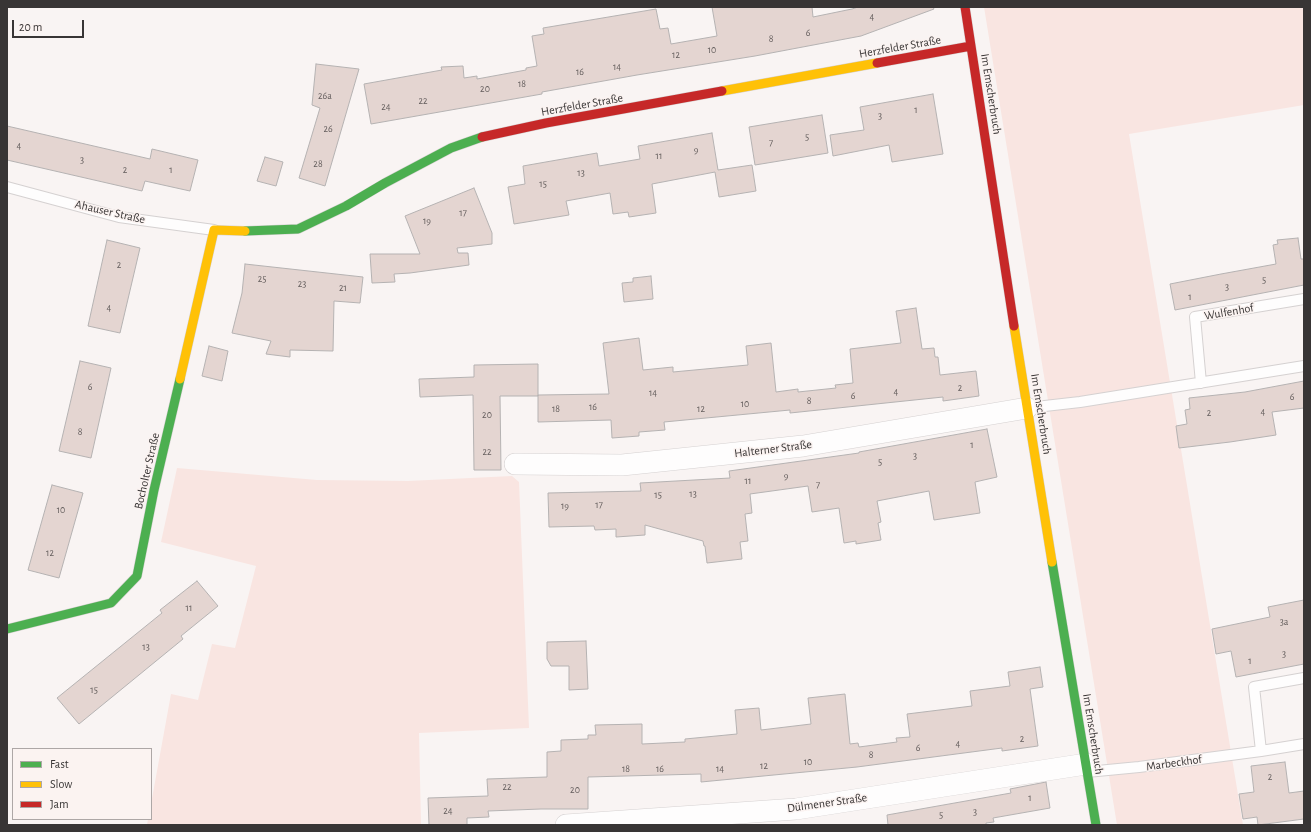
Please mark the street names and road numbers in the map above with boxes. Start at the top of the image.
street label: Herzfelder Straße [858,33,942,61]
street label: Im Emscherbruch [978,53,1004,135]
street label: Herzfelder Straße [540,91,624,119]
street label: Ahauser Straße [73,197,147,227]
street label: Wulfenhof [1203,301,1255,323]
street label: Im Emscherbruch [1028,373,1054,455]
street label: Bocholter Straße [131,431,163,511]
street label: Halterner Straße [733,437,813,461]
street label: Im Emscherbruch [1080,693,1106,775]
street label: Marbeckhof [1145,752,1203,774]
street label: Dülmener Straße [786,790,868,816]

